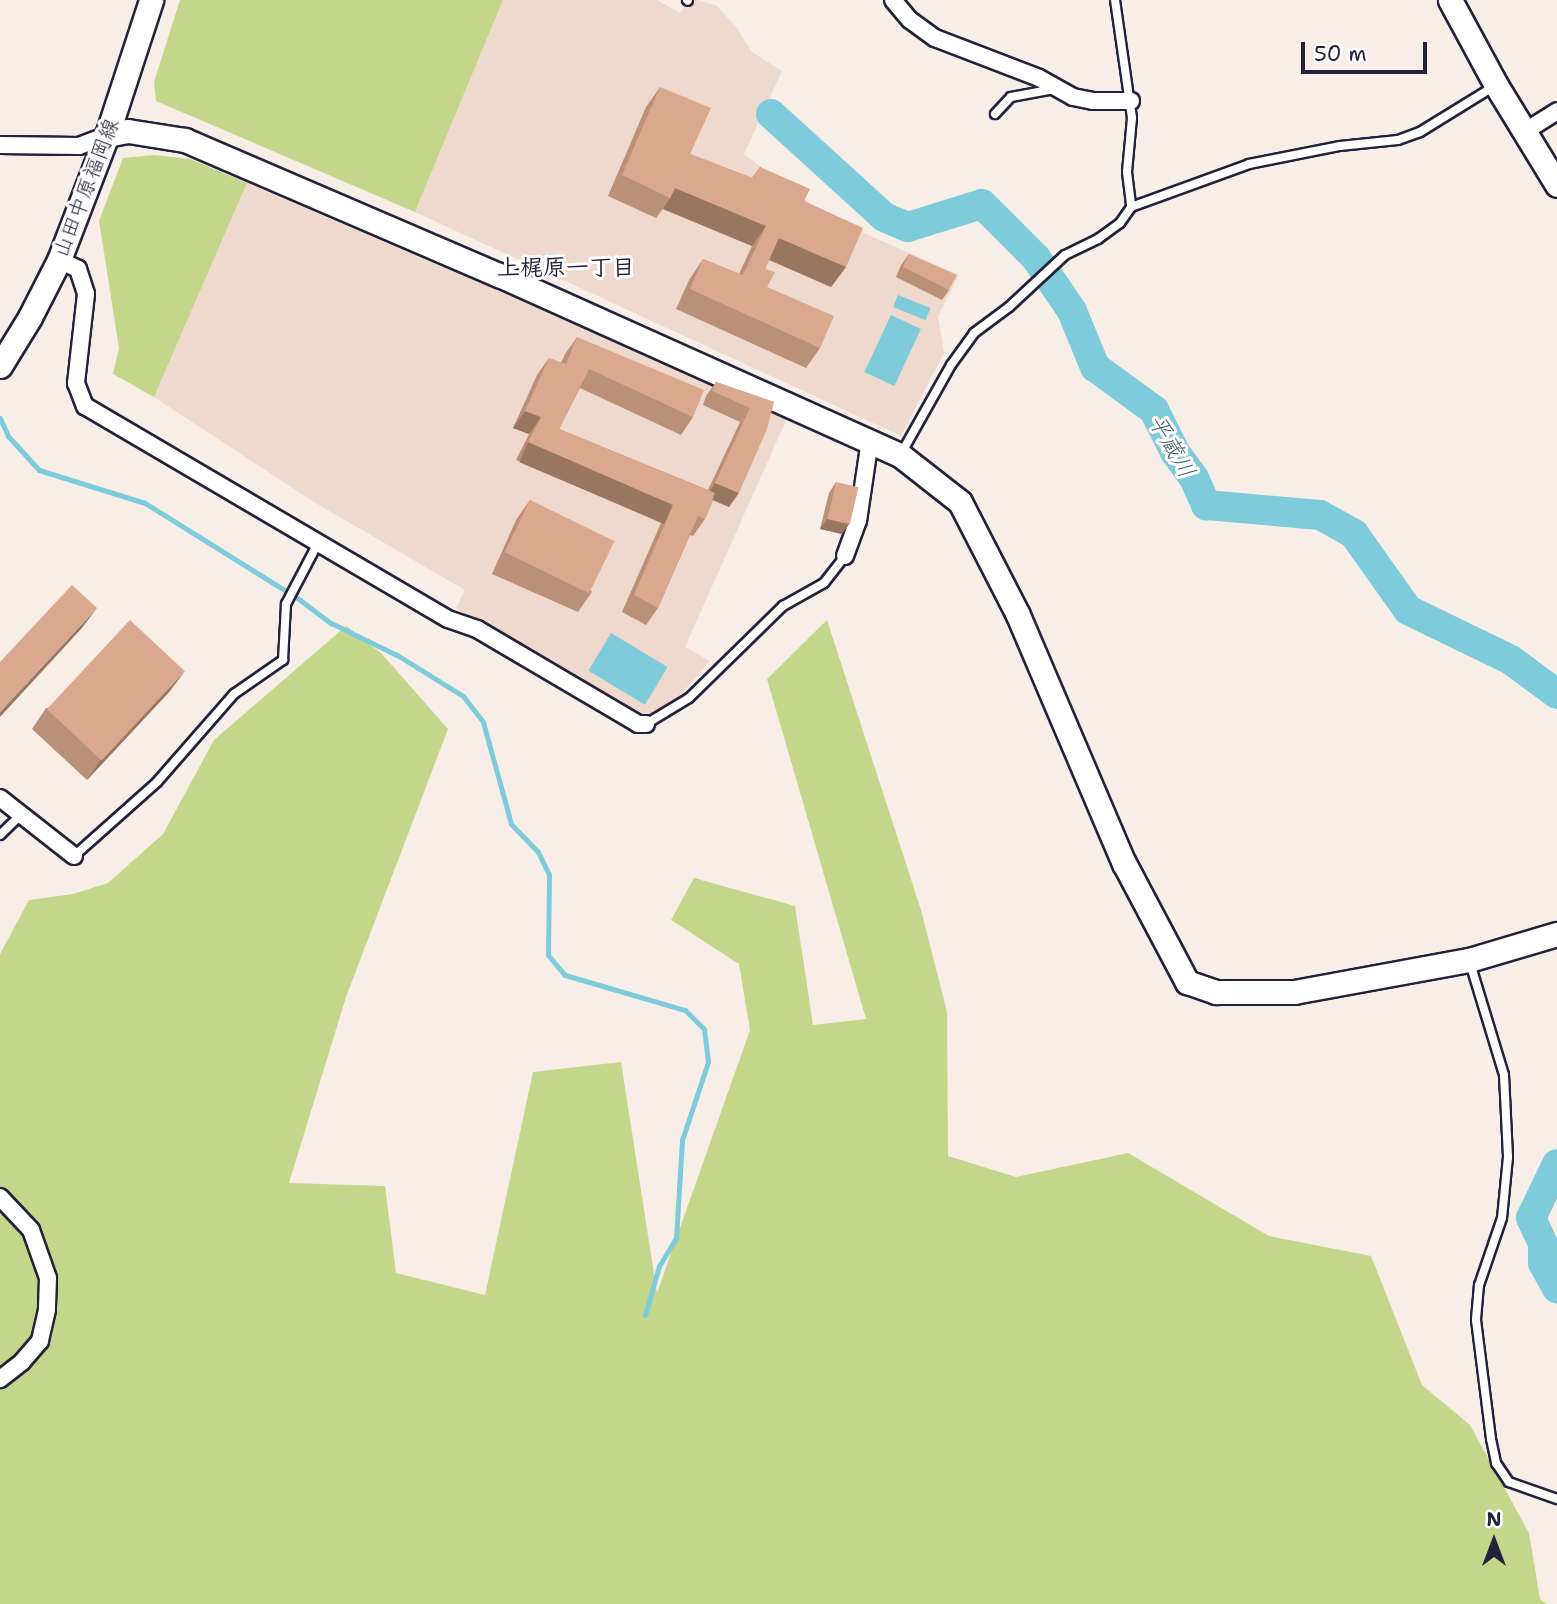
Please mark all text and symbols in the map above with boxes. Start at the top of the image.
scale bar [1305,28,1431,72]
text: 50 m [1314,40,1367,68]
street label: 山田中原福岡線 [48,115,124,261]
district label: 上梶原一丁目 [497,253,635,281]
water label: 平蔵川 [1143,409,1201,483]
north arrow [1459,1506,1529,1576]
text: N [1486,1507,1502,1532]

